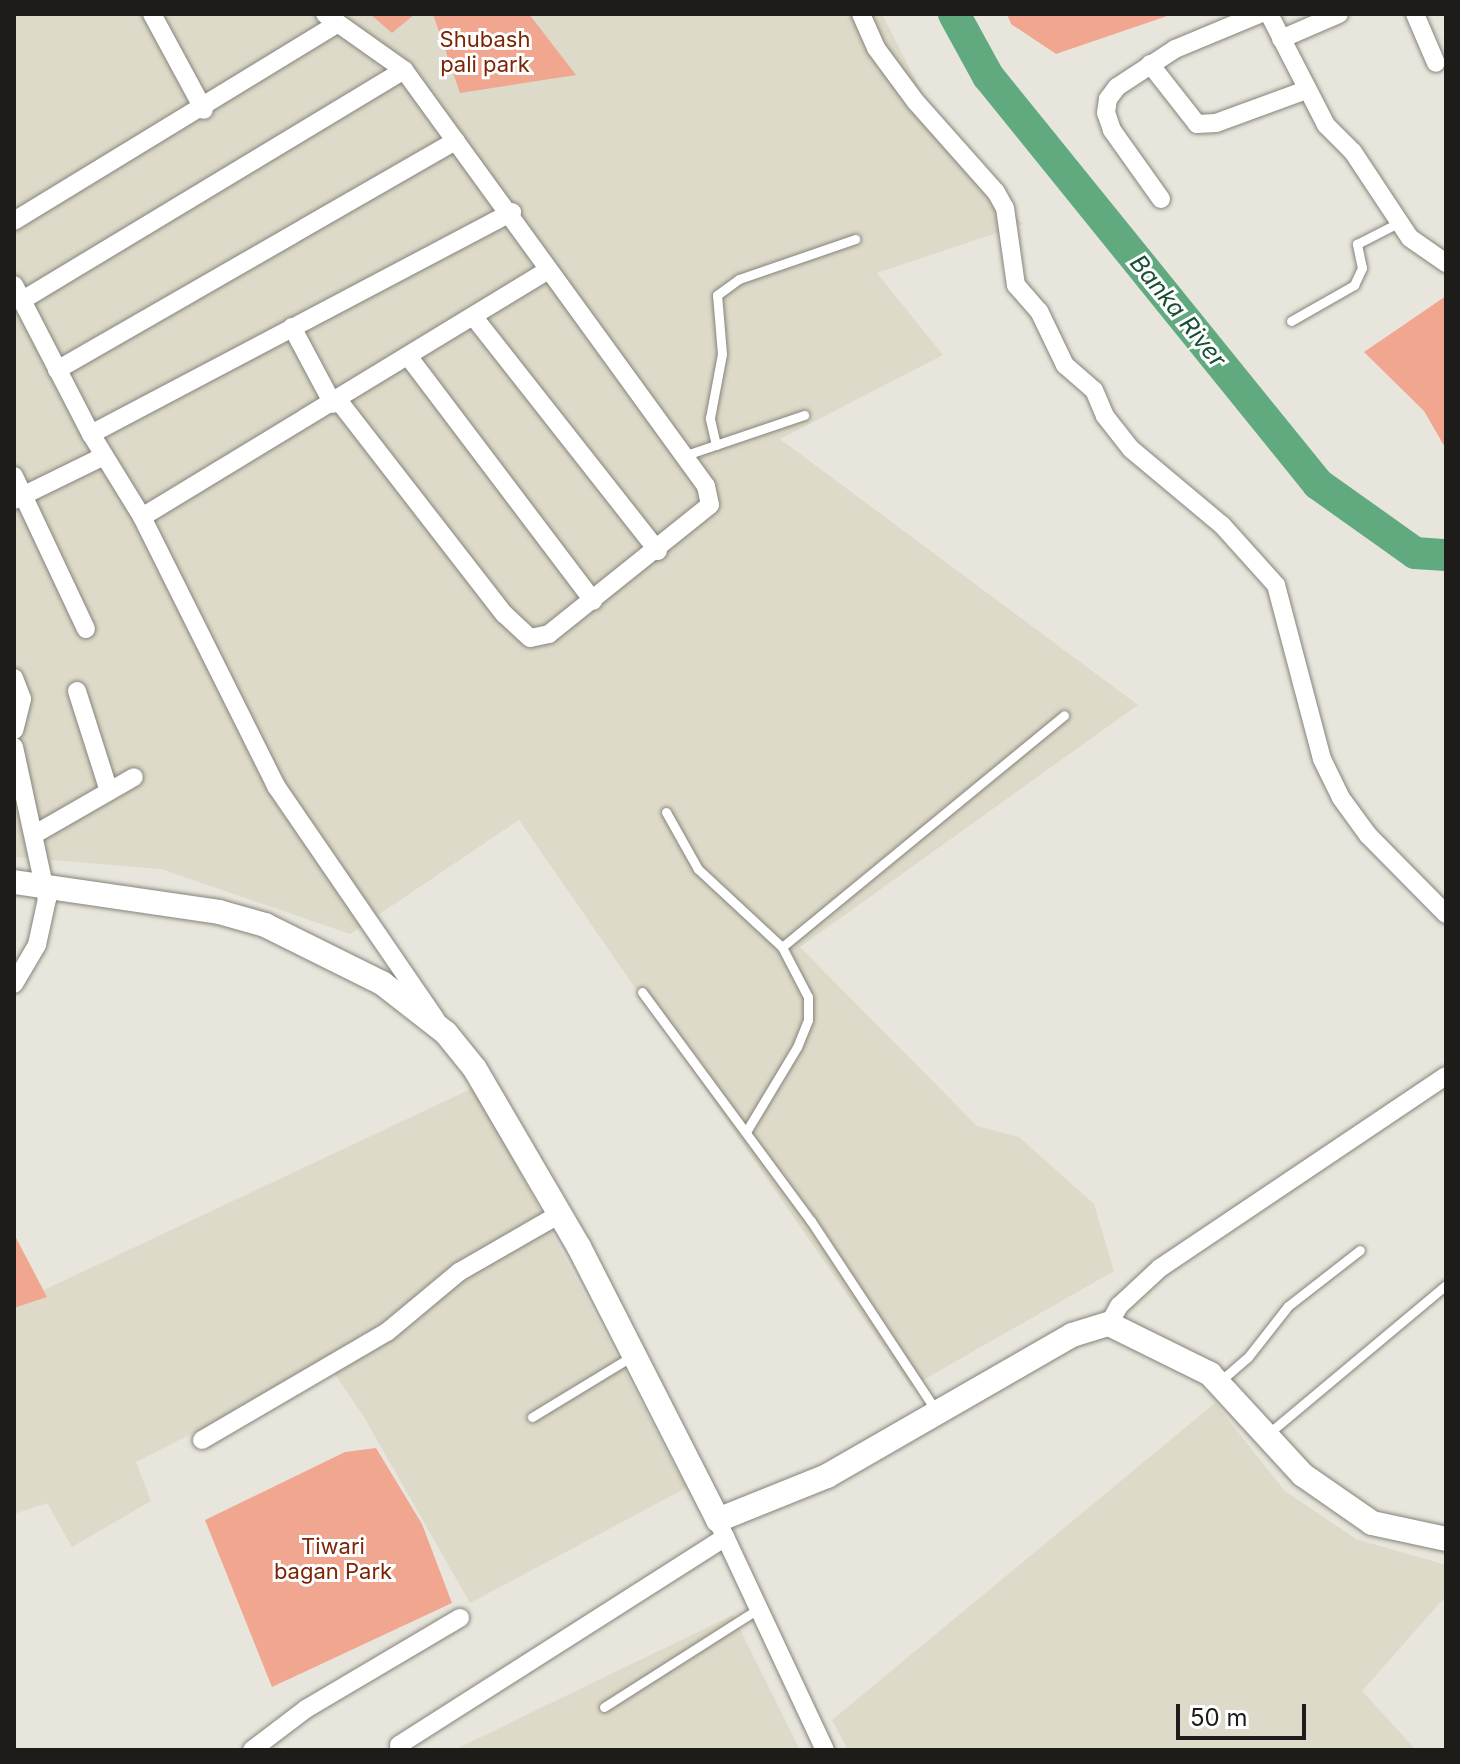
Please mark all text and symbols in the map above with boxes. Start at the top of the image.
park label: Shubash pali park [440,26,530,78]
water label: Banka River [1124,249,1232,373]
park label: Tiwari bagan Park [274,1533,392,1584]
scale bar [1180,1688,1310,1738]
text: 50 m [1190,1703,1248,1732]

